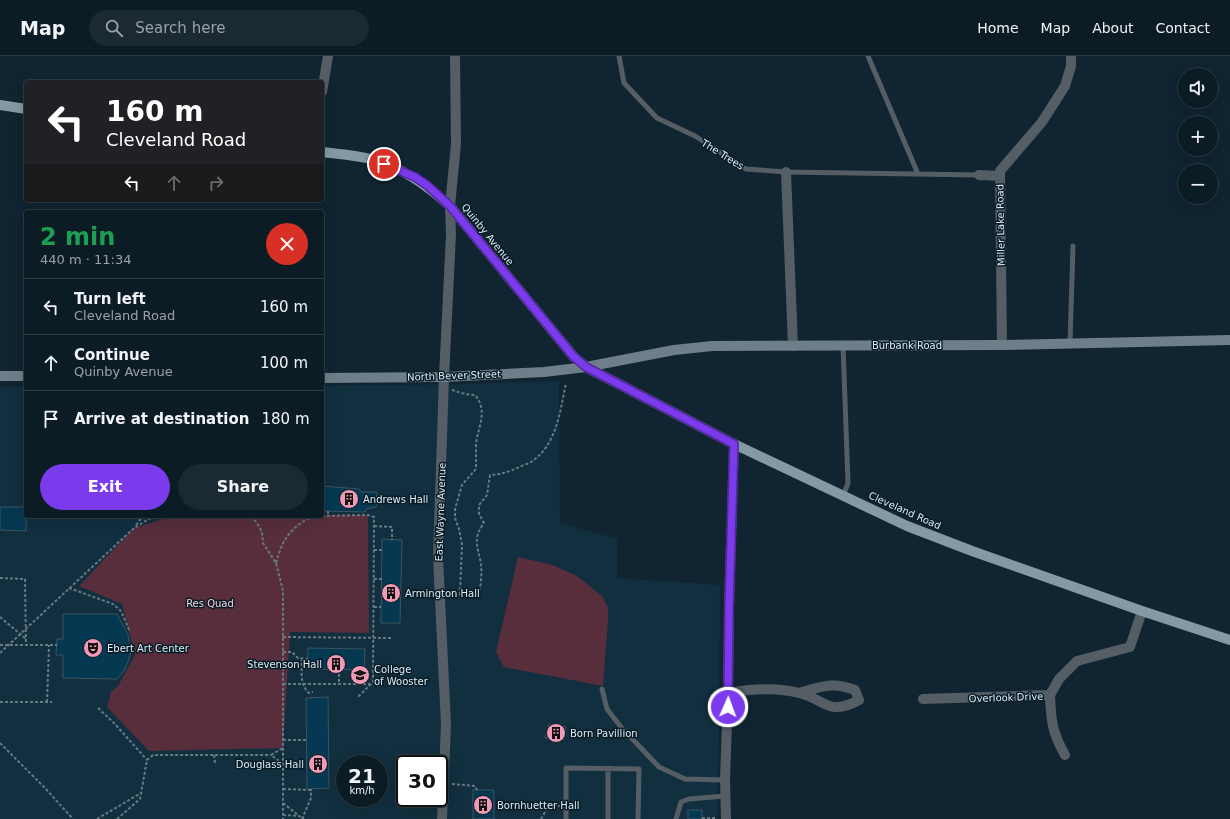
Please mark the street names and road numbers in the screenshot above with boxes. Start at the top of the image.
street label: The Trees [699,137,746,172]
street label: Miller Lake Road [994,184,1007,266]
street label: Quinby Avenue [459,201,516,267]
street label: Burbank Road [872,340,942,351]
street label: North Bever Street [407,368,501,383]
street label: East Wayne Avenue [433,462,448,562]
street label: Cleveland Road [867,490,943,531]
street label: Overlook Drive [968,691,1044,704]

